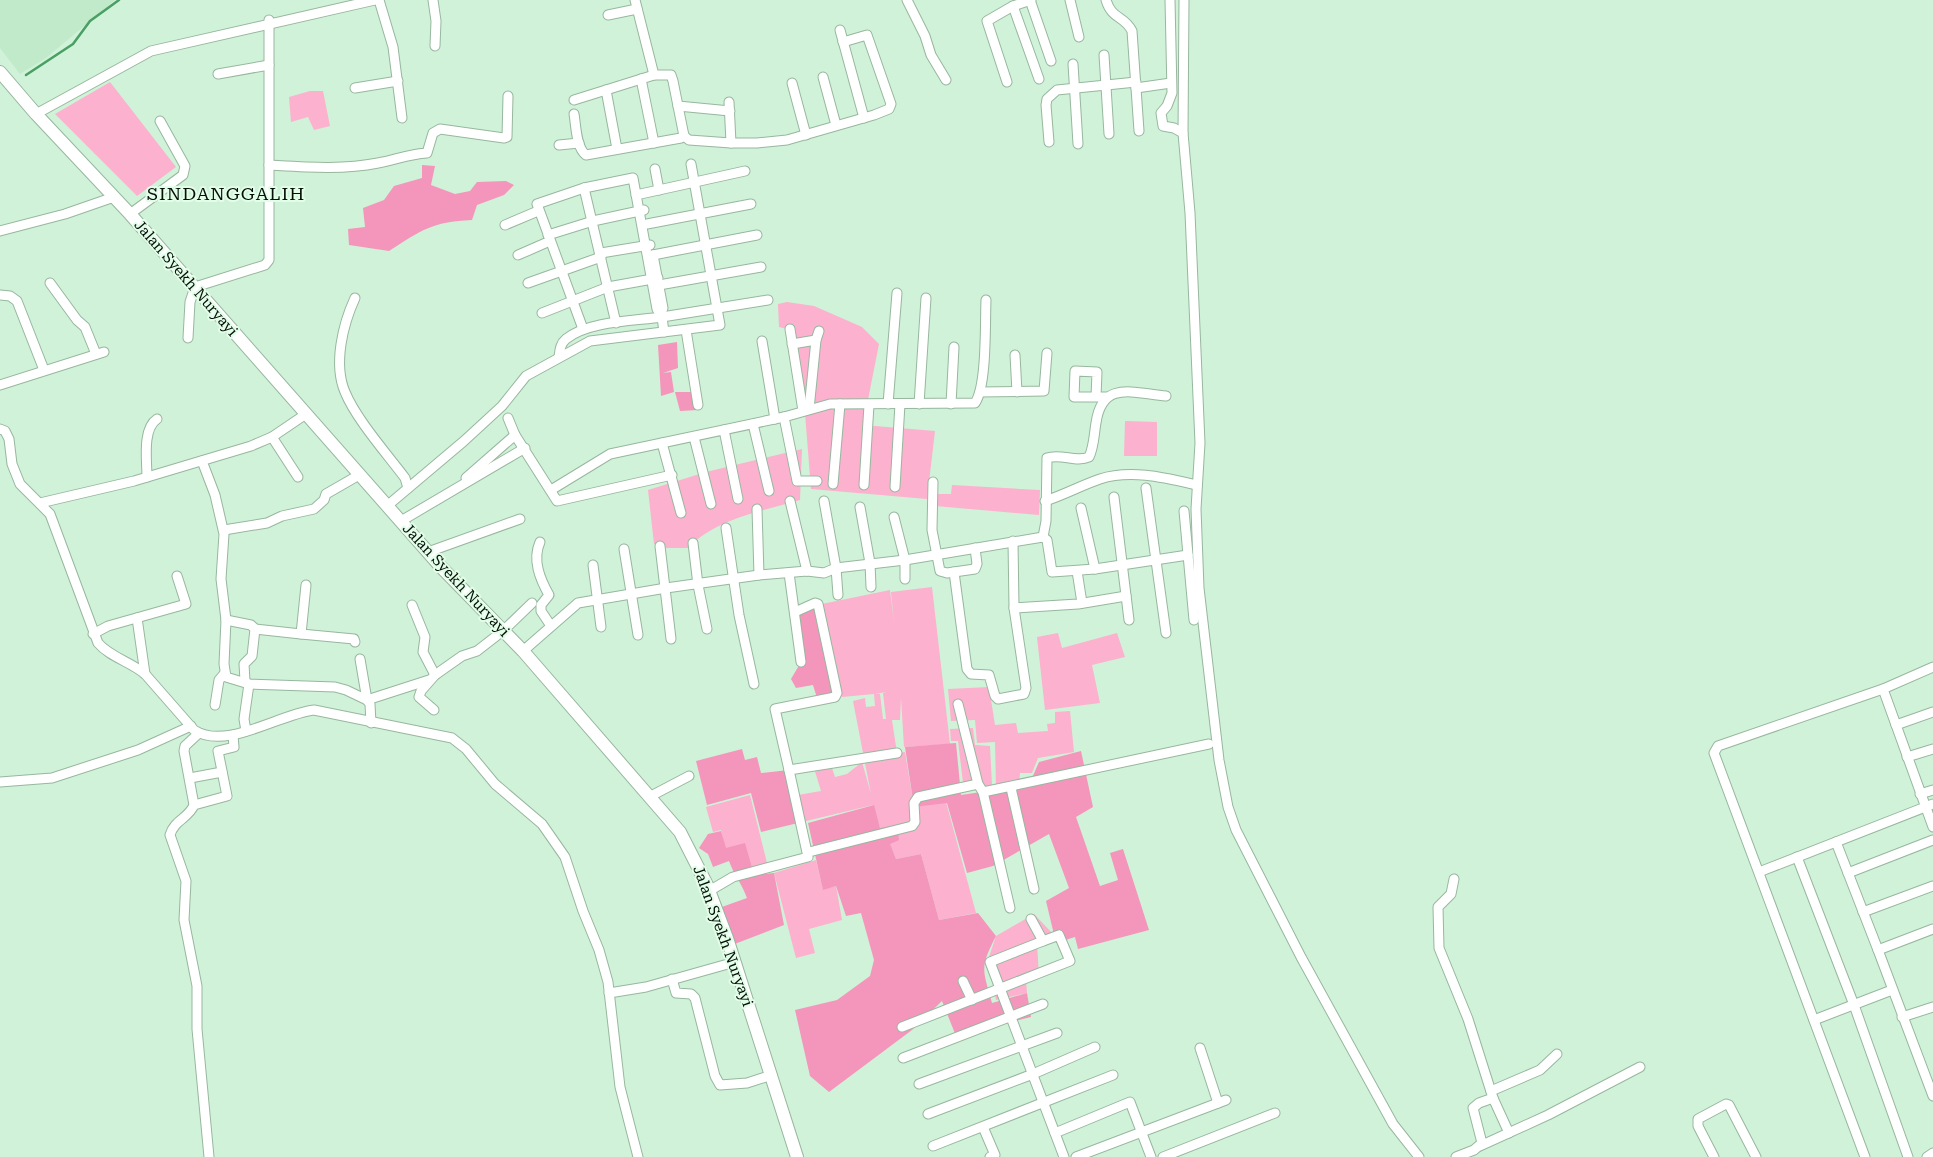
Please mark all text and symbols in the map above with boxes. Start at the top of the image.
district label: SINDANGGALIH [147,183,305,204]
street label: Jalan Syekh Nuryayi [130,216,242,340]
street label: Jalan Syekh Nuryayi [399,520,513,641]
street label: Jalan Syekh Nuryayi [689,863,757,1009]

